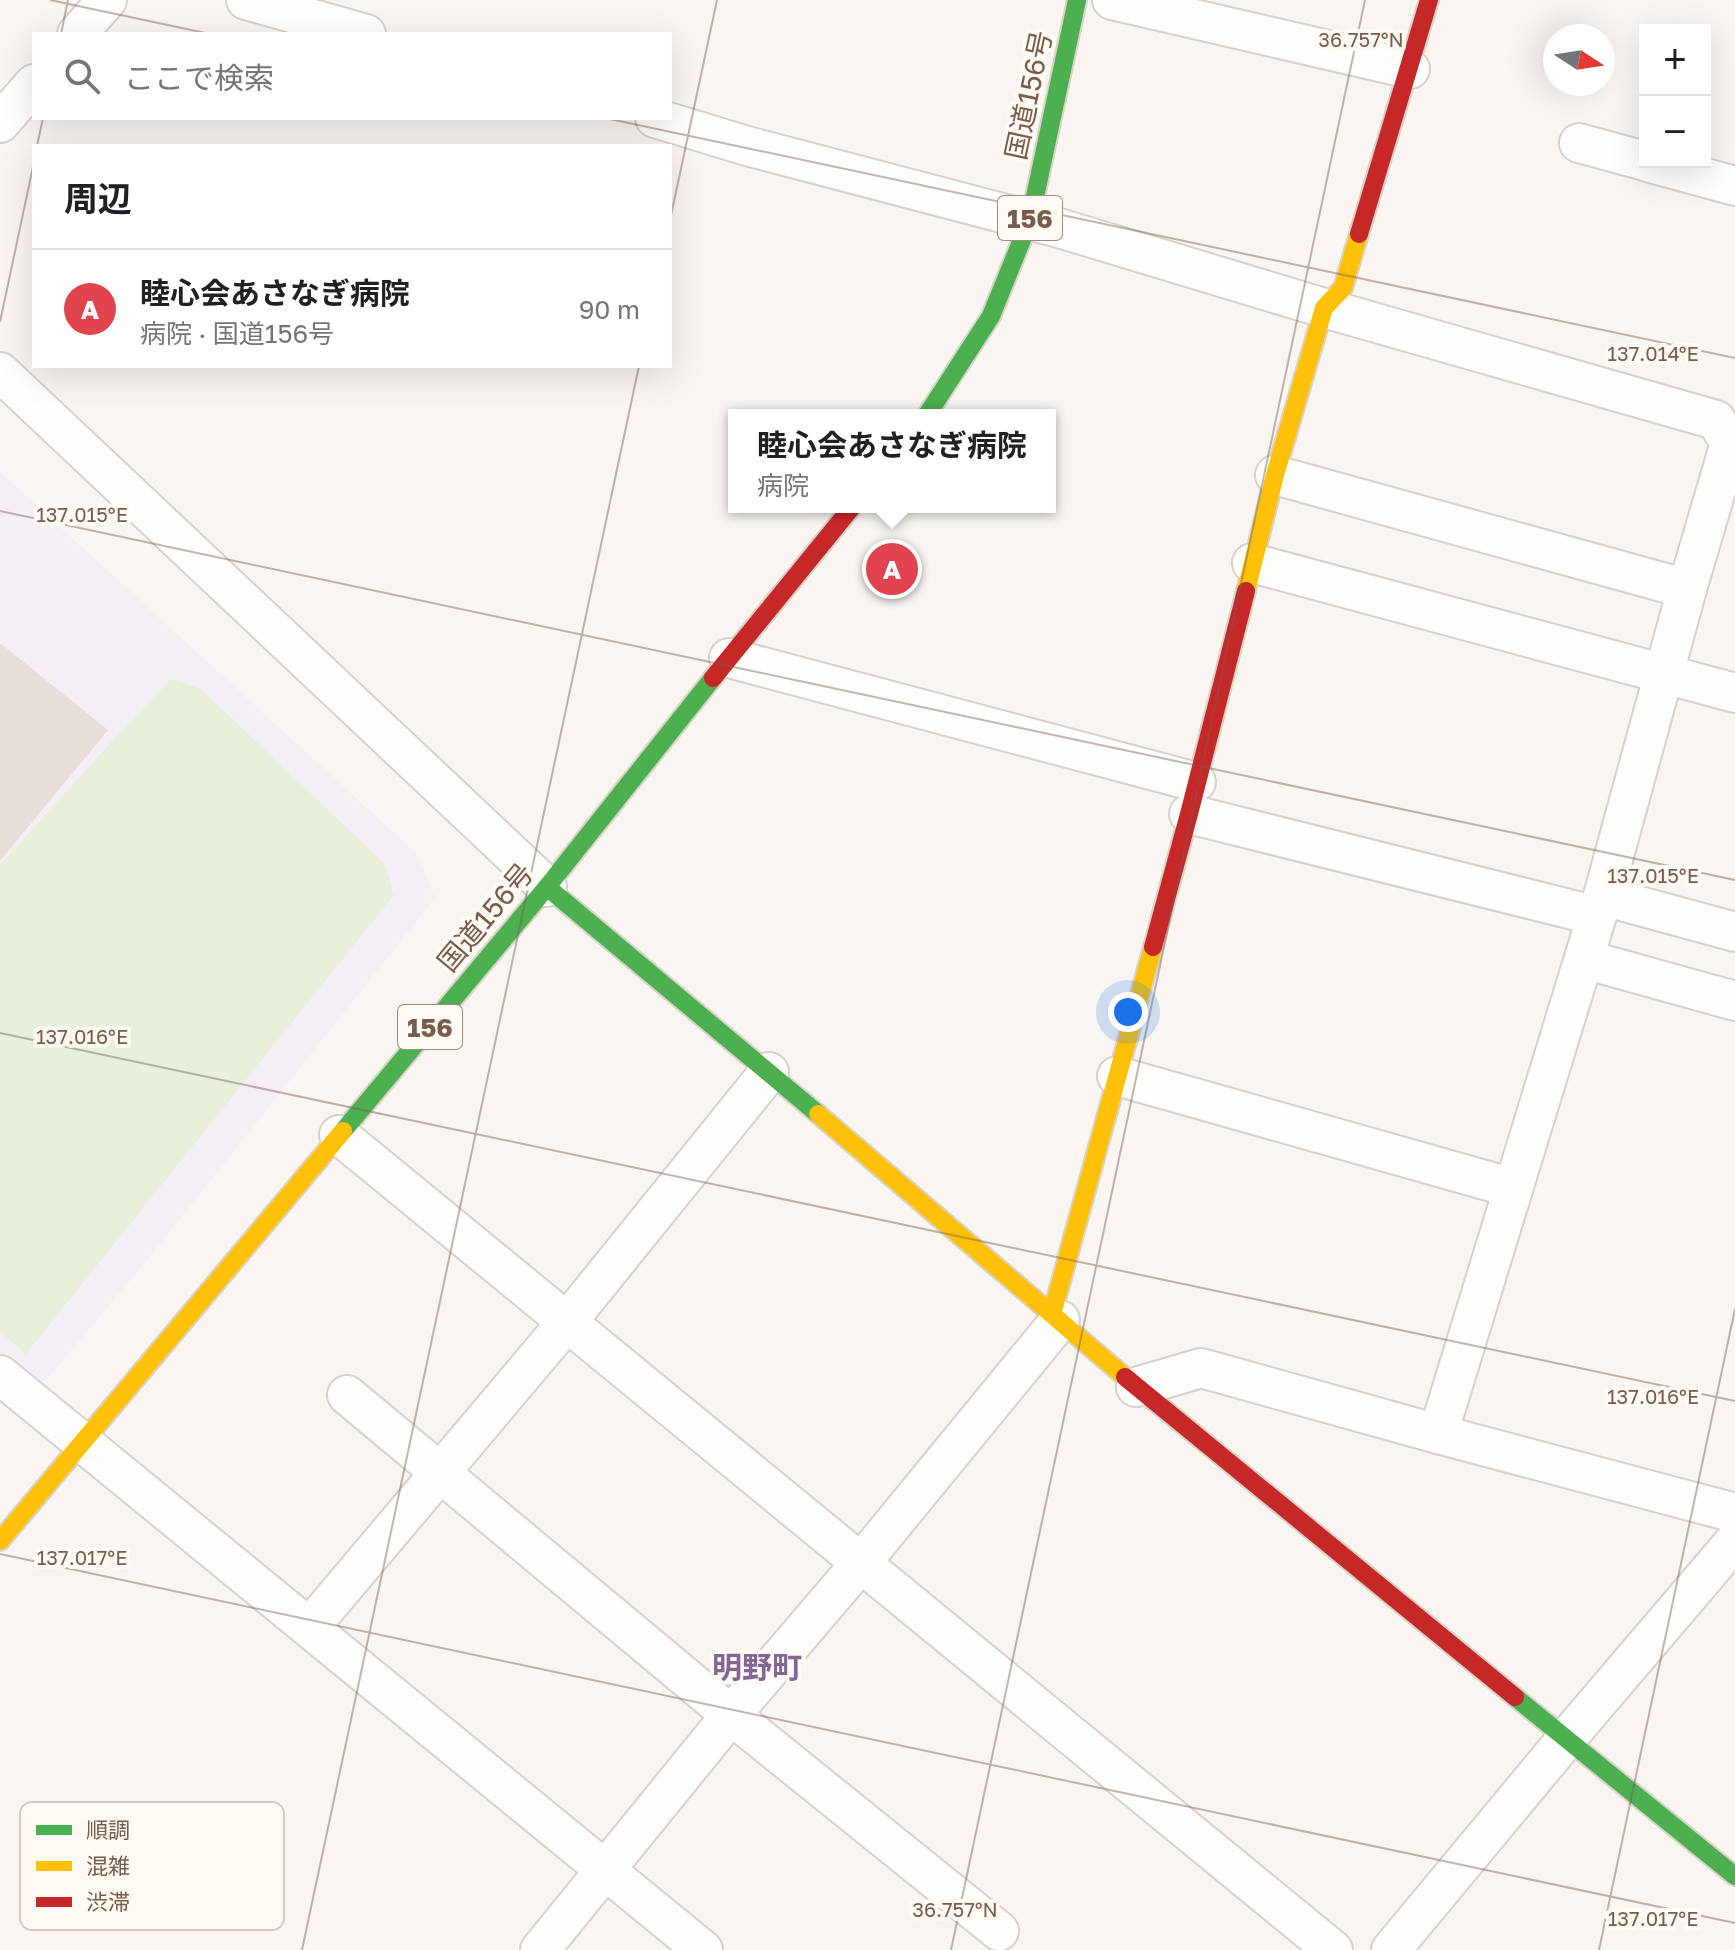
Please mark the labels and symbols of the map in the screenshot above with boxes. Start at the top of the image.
north arrow [1543,24,1615,96]
text: 36.757°N [1318,27,1404,51]
street label: 国道156号 [998,28,1058,162]
road number: 156 [998,196,1062,240]
text: 137.014°E [1607,341,1699,365]
text: 137.015°E [36,502,128,526]
pin: A [866,539,918,599]
street label: 国道156号 [430,856,540,978]
text: 137.015°E [1607,863,1699,887]
your location [1108,992,1148,1032]
road number: 156 [398,1005,462,1049]
text: 137.016°E [36,1024,128,1048]
text: 137.016°E [1607,1384,1699,1408]
text: 137.017°E [37,1545,127,1569]
district label: 明野町 [712,1649,802,1685]
legend [20,1802,284,1930]
text: 順調 [86,1816,130,1843]
text: 混雑 [86,1852,130,1879]
text: 渋滞 [86,1888,130,1915]
text: 36.757°N [912,1897,998,1921]
text: 137.017°E [1608,1906,1698,1930]

